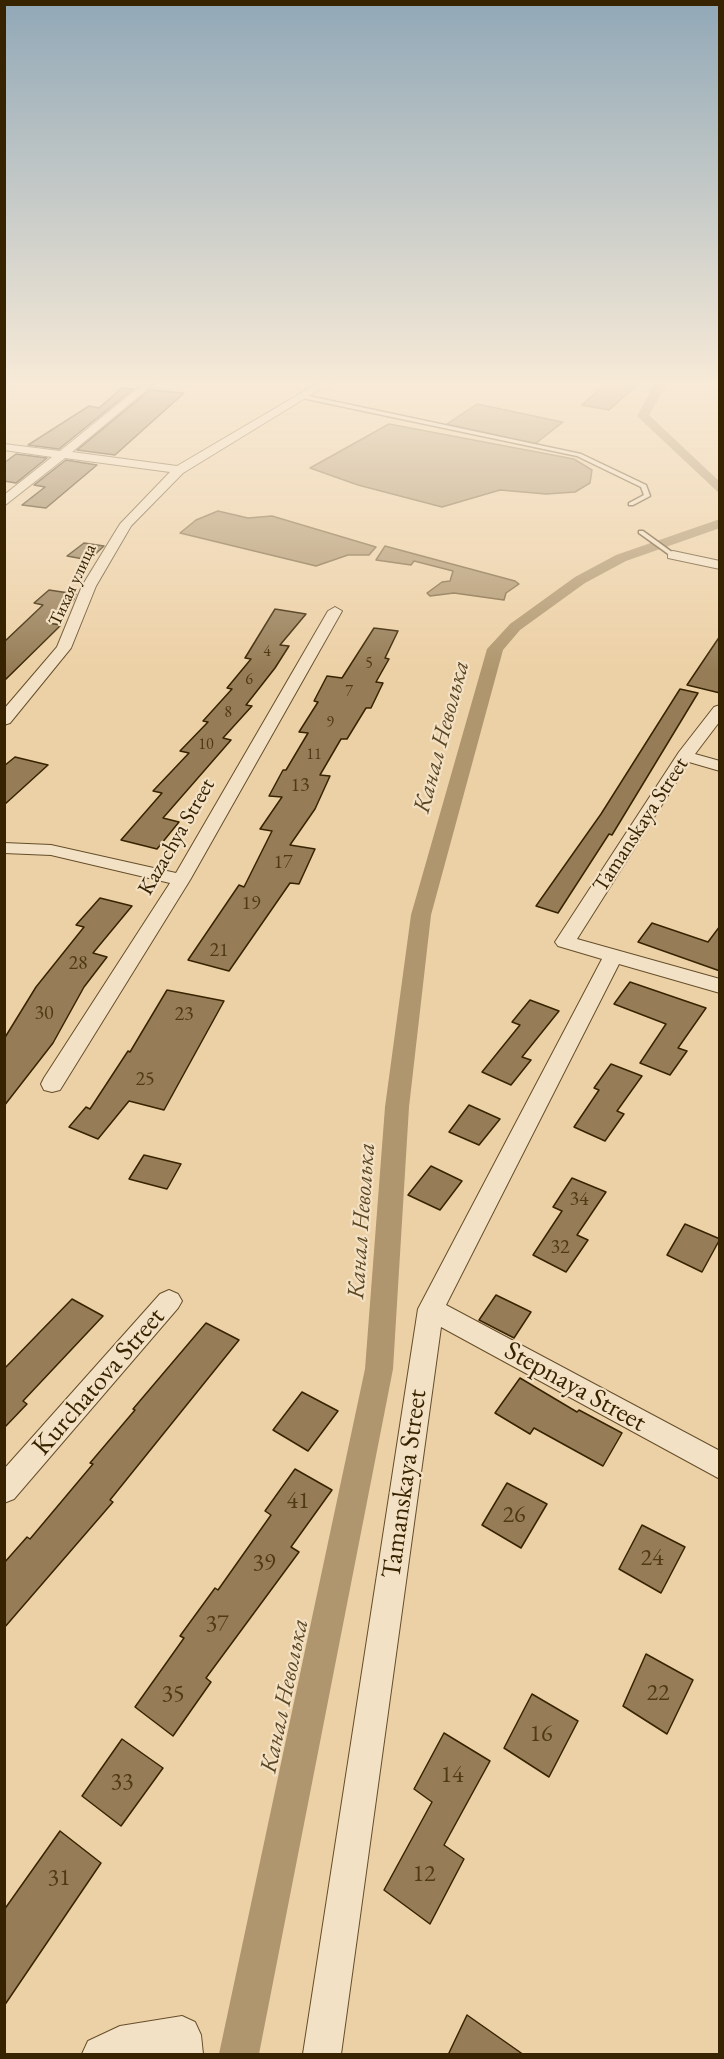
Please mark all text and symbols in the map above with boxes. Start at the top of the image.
street label: Тихая улица [45,541,101,629]
house number: 4 [263,642,271,662]
house number: 5 [365,654,373,674]
water label: Канал Неволька [408,658,476,816]
house number: 6 [245,670,253,690]
house number: 7 [345,682,353,702]
house number: 8 [224,703,232,723]
house number: 9 [326,713,334,733]
house number: 10 [198,735,214,755]
house number: 11 [306,745,322,765]
street label: Tamanskaya Street [588,753,694,897]
street label: Kazachya Street [133,774,221,900]
house number: 13 [290,774,310,798]
house number: 17 [273,851,293,875]
house number: 19 [241,892,261,916]
house number: 21 [209,939,229,963]
house number: 28 [68,952,88,976]
house number: 30 [34,1002,54,1026]
house number: 23 [174,1003,194,1027]
house number: 25 [135,1068,155,1092]
water label: Канал Неволька [342,1142,382,1300]
house number: 34 [569,1188,589,1212]
house number: 32 [550,1236,570,1260]
street label: Kurchatova Street [26,1301,172,1463]
street label: Stepnaya Street [498,1335,652,1439]
street label: Tamanskaya Street [376,1387,434,1581]
house number: 41 [286,1487,310,1515]
house number: 26 [502,1501,526,1529]
house number: 24 [640,1544,664,1572]
house number: 39 [252,1549,276,1577]
house number: 37 [205,1610,229,1638]
water label: Канал Неволька [255,1616,315,1776]
house number: 22 [646,1679,670,1707]
house number: 35 [161,1680,185,1708]
house number: 16 [529,1720,553,1748]
house number: 14 [440,1761,464,1789]
house number: 33 [110,1768,134,1796]
house number: 12 [412,1860,436,1888]
house number: 31 [47,1864,71,1892]

